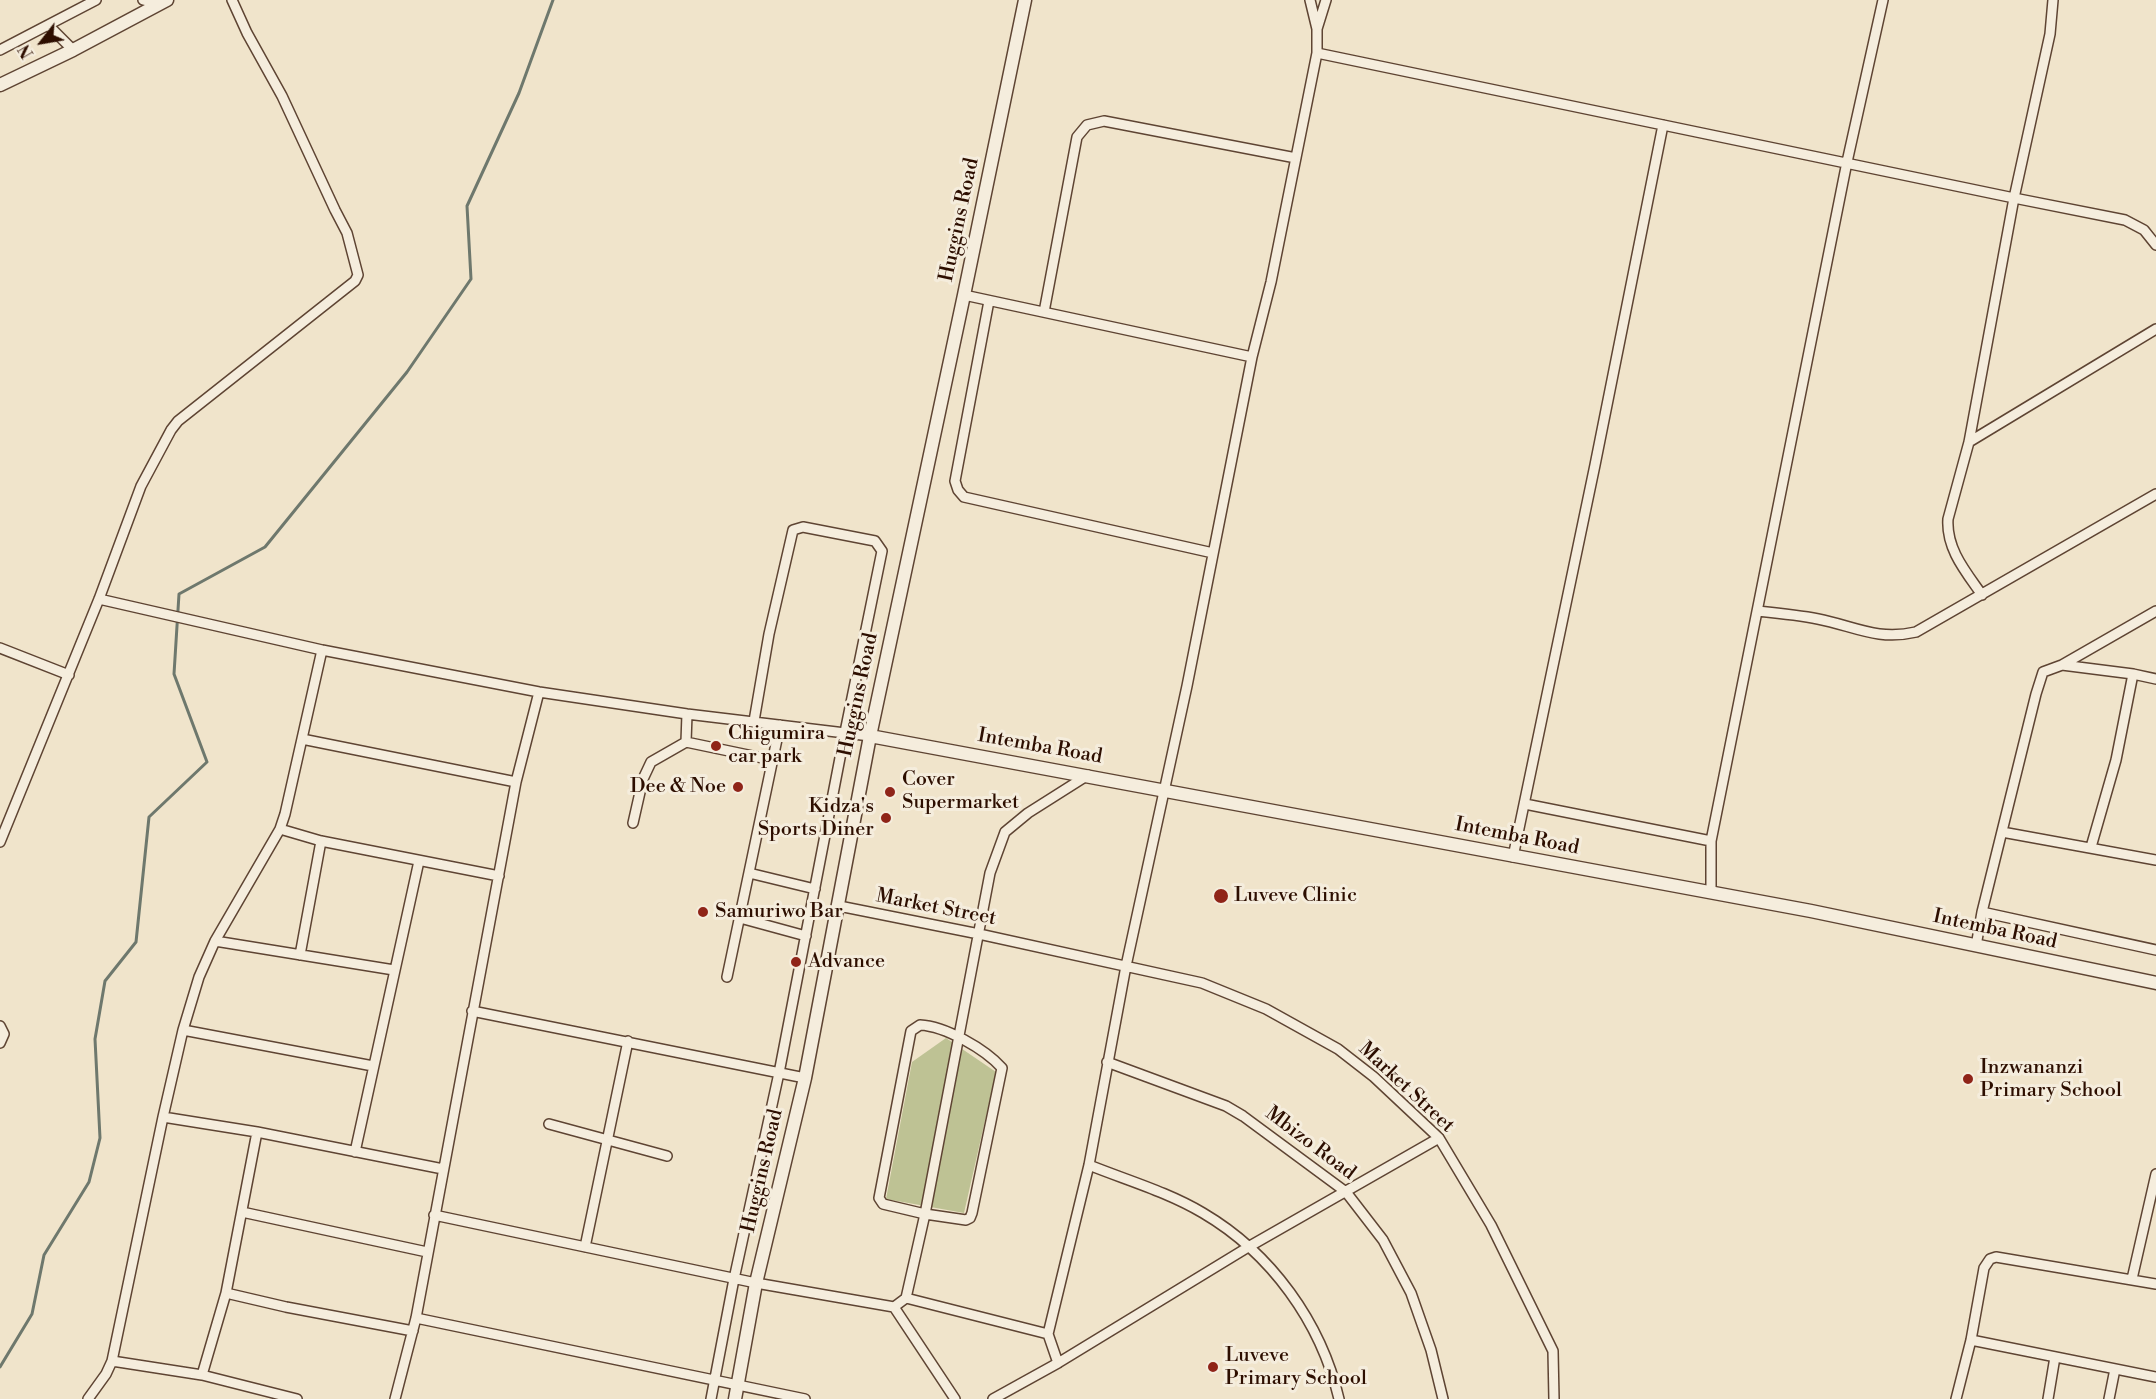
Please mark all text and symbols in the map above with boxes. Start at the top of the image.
north arrow [12,12,72,72]
text: N [15,41,38,62]
street label: Huggins Road [935,156,985,284]
street label: Huggins Road [834,631,884,759]
place label: Chigumira car park [728,722,825,769]
street label: Intemba Road [976,724,1104,770]
marker: Chigumira car park [709,739,723,753]
place label: Cover Supermarket [902,768,1019,815]
place label: Dee & Noe [630,775,726,799]
marker: Dee & Noe [731,780,745,794]
marker: Cover Supermarket [883,785,897,799]
place label: Kidza's Sports Diner [758,795,874,842]
marker: Kidza's Sports Diner [879,811,893,825]
street label: Intemba Road [1453,813,1581,861]
place label: Luveve Clinic [1234,884,1357,908]
street label: Market Street [874,885,998,931]
marker: Luveve Clinic [1212,887,1230,905]
place label: Samuriwo Bar [715,900,843,924]
marker: Samuriwo Bar [696,905,710,919]
street label: Intemba Road [1931,905,2059,955]
place label: Advance [808,950,885,974]
marker: Advance [789,955,803,969]
street label: Market Street [1353,1038,1459,1138]
place label: Inzwananzi Primary School [1980,1056,2122,1103]
marker: Inzwananzi Primary School [1961,1072,1975,1086]
street label: Mbizo Road [1260,1102,1360,1186]
street label: Huggins Road [737,1107,789,1235]
place label: Luveve Primary School [1225,1344,1367,1391]
marker: Luveve Primary School [1206,1360,1220,1374]

